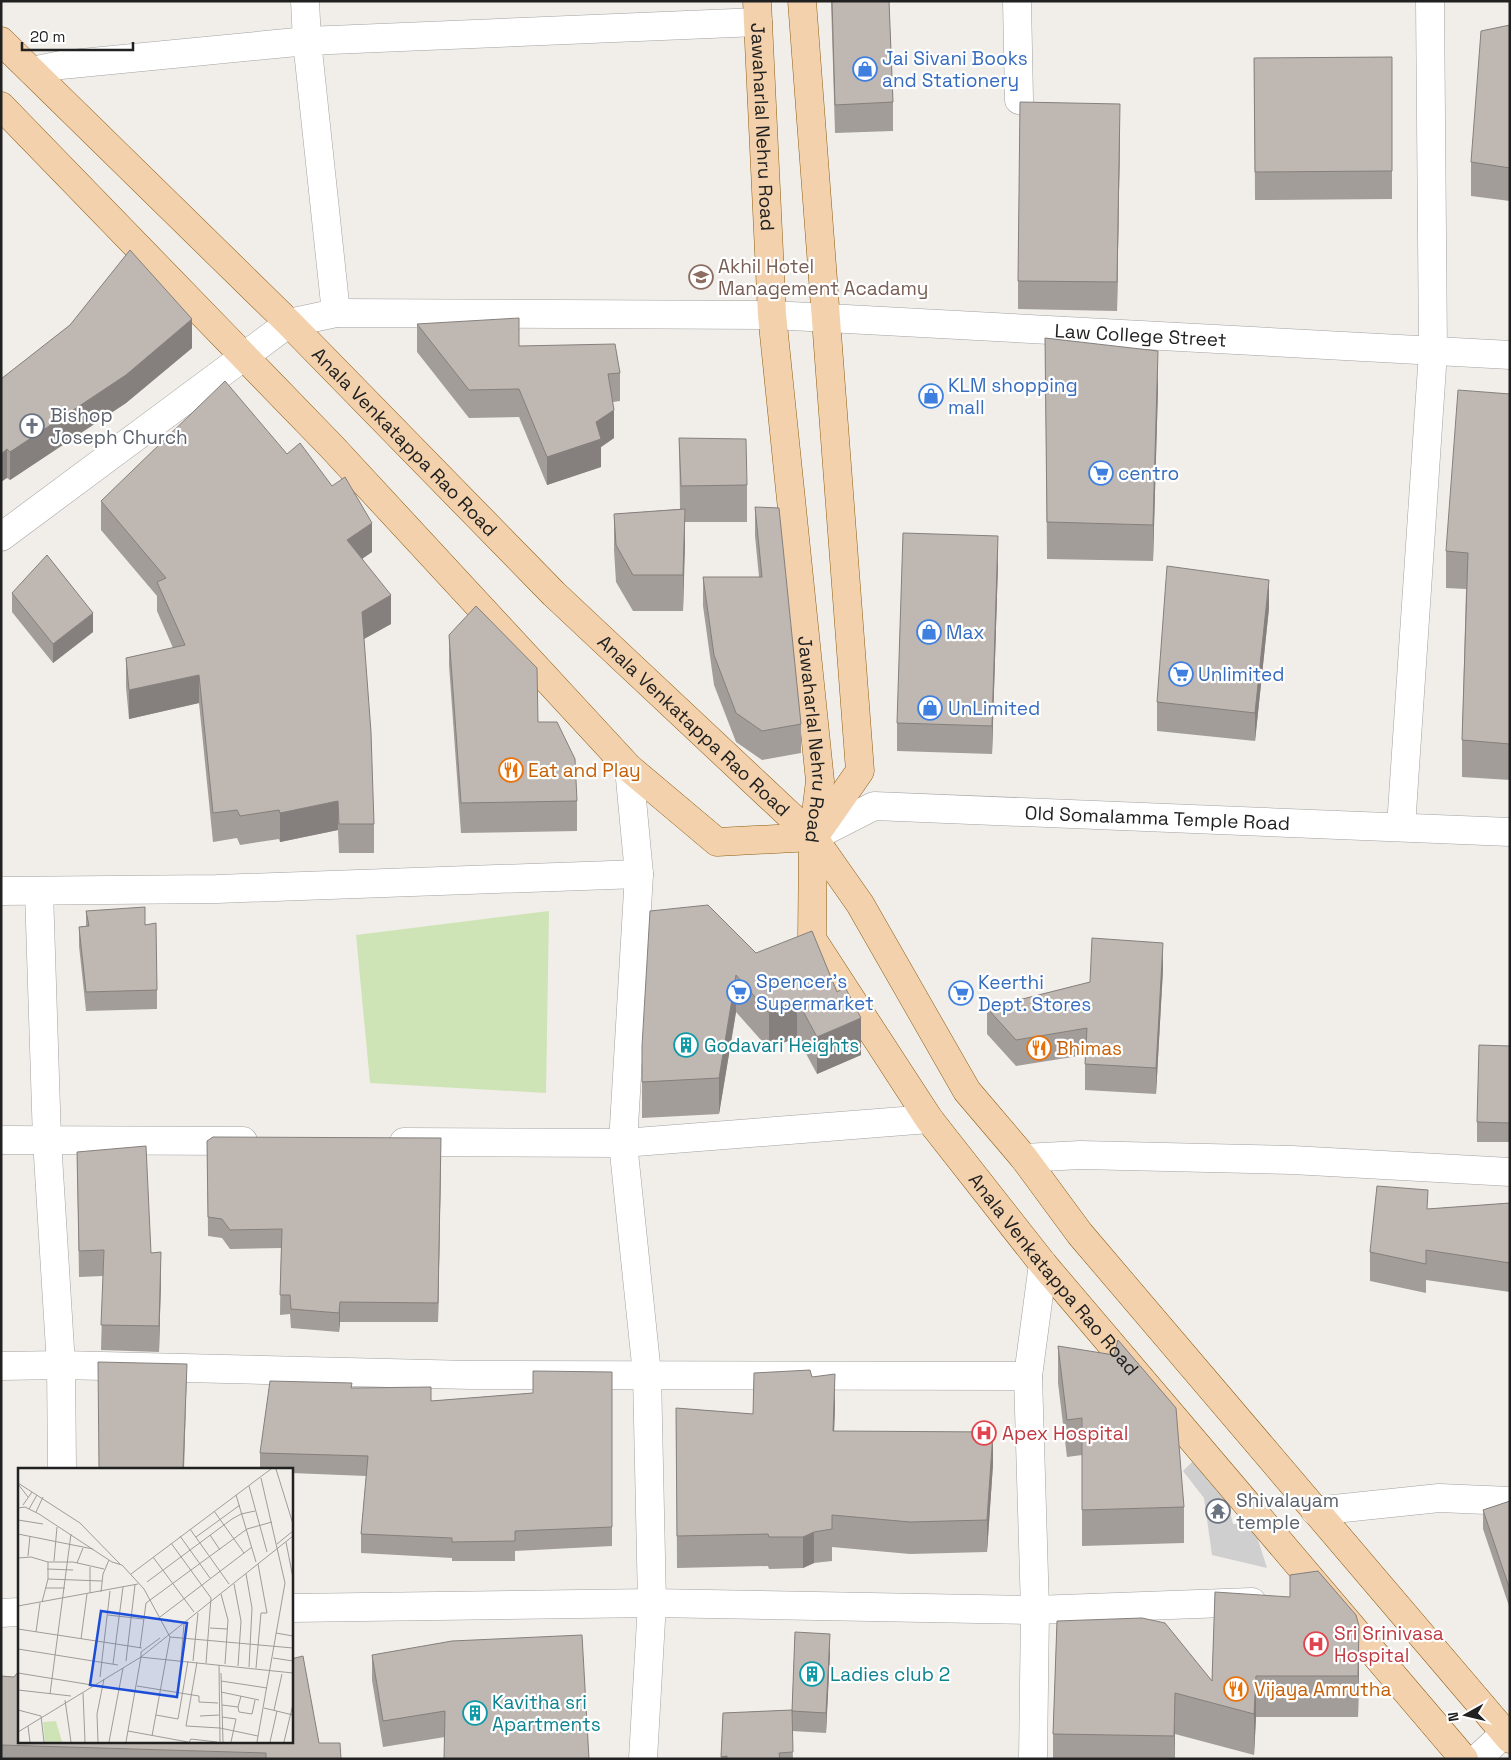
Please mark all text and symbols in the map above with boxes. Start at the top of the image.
scale bar [22,20,134,52]
street label: Jawaharlal Nehru Road [746,22,780,232]
text: 20 m [30,27,65,46]
place label: Jai Sivani Books and Stationery [882,46,1028,93]
shop icon: Jai Sivani Books and Stationery [852,56,878,82]
place label: Akhil Hotel Management Acadamy [718,254,928,301]
school or university icon: Akhil Hotel Management Acadamy [688,264,714,290]
street label: Law College Street [1054,318,1227,352]
street label: Anala Venkatappa Rao Road [307,342,503,542]
place label: KLM shopping mall [948,373,1078,420]
shop icon: KLM shopping mall [918,383,944,409]
place label: Bishop Joseph Church [50,403,188,450]
church icon: Bishop Joseph Church [19,413,45,439]
supermarket icon: centro [1088,460,1114,486]
place label: centro [1118,461,1179,486]
shop icon: Max [916,619,942,645]
place label: Max [946,620,985,645]
street label: Anala Venkatappa Rao Road [592,629,796,822]
street label: Jawaharlal Nehru Road [793,634,833,844]
supermarket icon: Unlimited [1168,661,1194,687]
place label: Unlimited [1198,662,1285,687]
shop icon: UnLimited [917,695,943,721]
place label: UnLimited [948,696,1040,721]
restaurant icon: Eat and Play [498,757,524,783]
place label: Eat and Play [528,758,641,783]
street label: Old Somalamma Temple Road [1024,800,1290,835]
place label: Spencer's Supermarket [756,969,874,1016]
place label: Keerthi Dept. Stores [978,970,1091,1017]
supermarket icon: Spencer's Supermarket [726,979,752,1005]
supermarket icon: Keerthi Dept. Stores [948,980,974,1006]
building icon: Godavari Heights [673,1032,699,1058]
place label: Godavari Heights [704,1033,859,1058]
restaurant icon: Bhimas [1026,1035,1052,1061]
place label: Bhimas [1056,1036,1122,1061]
street label: Anala Venkatappa Rao Road [963,1167,1145,1380]
hospital icon: Apex Hospital [971,1420,997,1446]
place label: Apex Hospital [1002,1421,1128,1446]
inset map [18,1468,292,1742]
place label: Shivalayam temple [1236,1488,1339,1535]
temple icon: Shivalayam temple [1205,1498,1231,1524]
place label: Sri Srinivasa Hospital [1334,1621,1444,1668]
hospital icon: Sri Srinivasa Hospital [1303,1631,1329,1657]
building icon: Ladies club 2 [799,1661,825,1687]
place label: Ladies club 2 [830,1662,950,1687]
restaurant icon: Vijaya Amrutha [1223,1676,1249,1702]
place label: Vijaya Amrutha [1254,1677,1391,1702]
place label: Kavitha sri Apartments [492,1690,601,1737]
north arrow [1441,1690,1491,1740]
building icon: Kavitha sri Apartments [462,1700,488,1726]
text: N [1444,1711,1463,1723]

